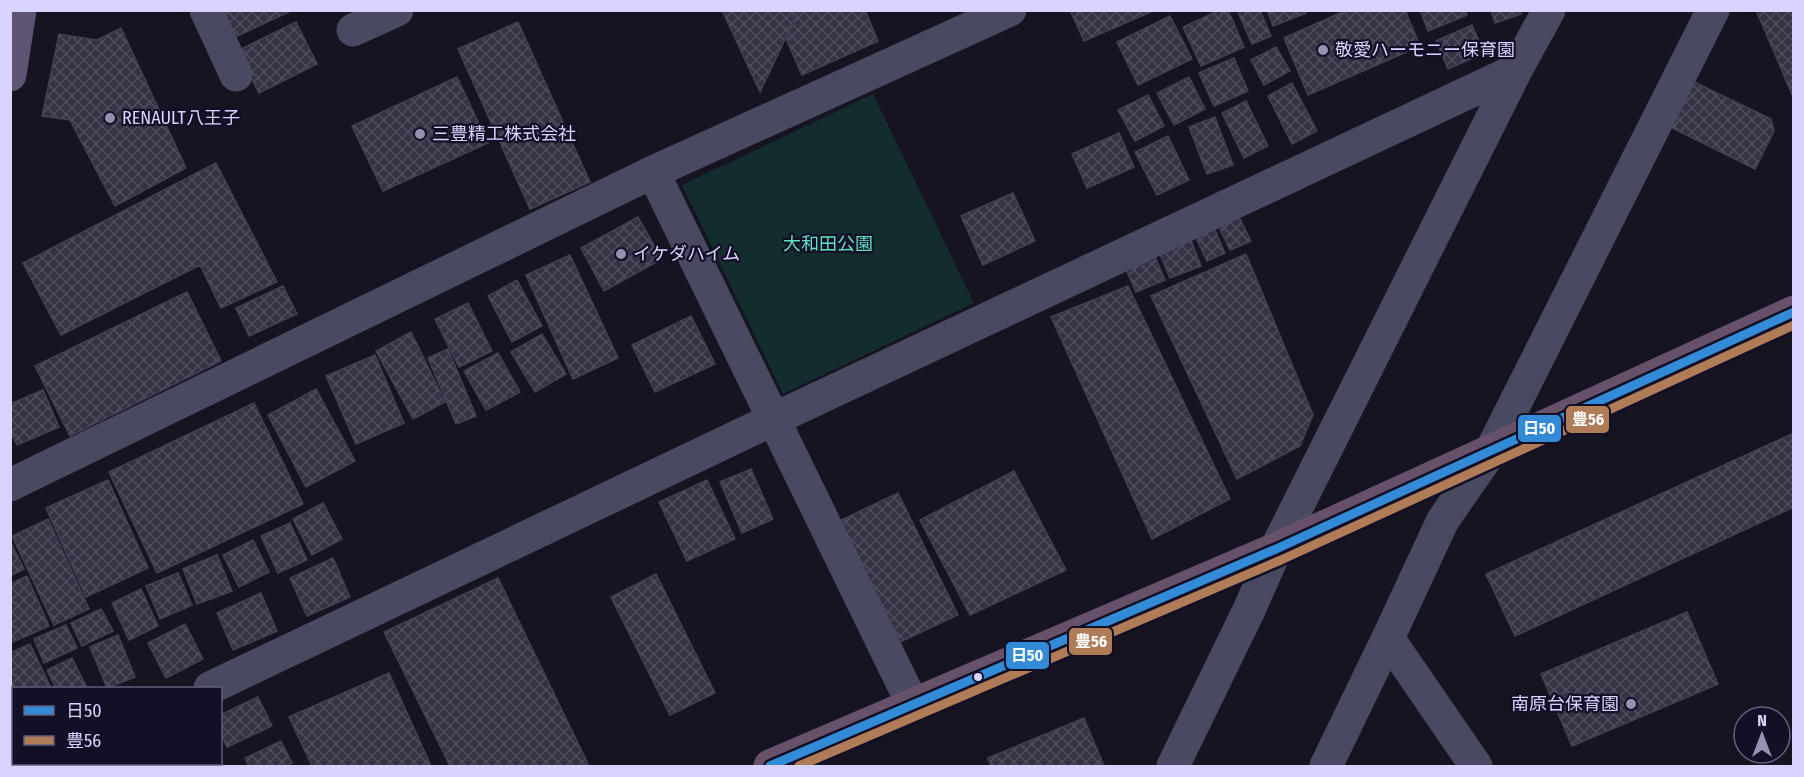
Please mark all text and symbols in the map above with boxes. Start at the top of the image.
place label: 敬愛ハーモニー保育園 [1335,39,1515,61]
marker: 敬愛ハーモニー保育園 [1316,43,1330,57]
place label: RENAULT八王子 [122,107,240,129]
marker: RENAULT八王子 [103,111,117,125]
place label: 三豊精工株式会社 [432,123,576,145]
marker: 三豊精工株式会社 [413,127,427,141]
park label: 大和田公園 [783,233,873,255]
place label: イケダハイム [633,243,740,265]
marker: イケダハイム [614,247,628,261]
line badge: 豊56 [1565,405,1610,434]
text: 豊56 [1572,410,1604,429]
line badge: 日50 [1517,414,1562,443]
text: 日50 [1523,419,1556,438]
line badge: 豊56 [1068,627,1113,656]
text: 豊56 [1075,632,1107,651]
line badge: 日50 [1005,641,1050,670]
text: 日50 [1011,646,1044,665]
unlabelled marker [972,671,984,683]
legend [12,687,222,765]
place label: 南原台保育園 [1511,693,1619,715]
marker: 南原台保育園 [1624,697,1638,711]
text: 日50 [66,700,102,722]
north arrow [1732,705,1792,765]
text: N [1757,711,1767,730]
text: 豊56 [66,730,101,752]

